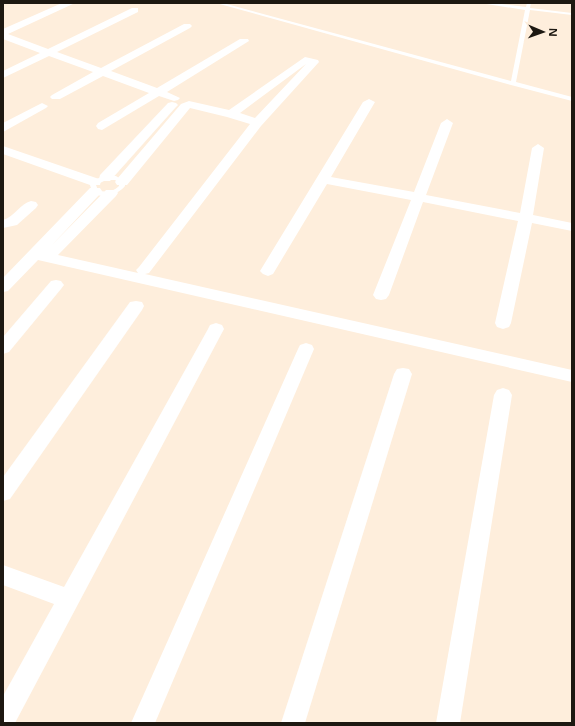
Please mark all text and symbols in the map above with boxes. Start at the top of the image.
north arrow [523,12,563,52]
text: N [546,28,561,37]

